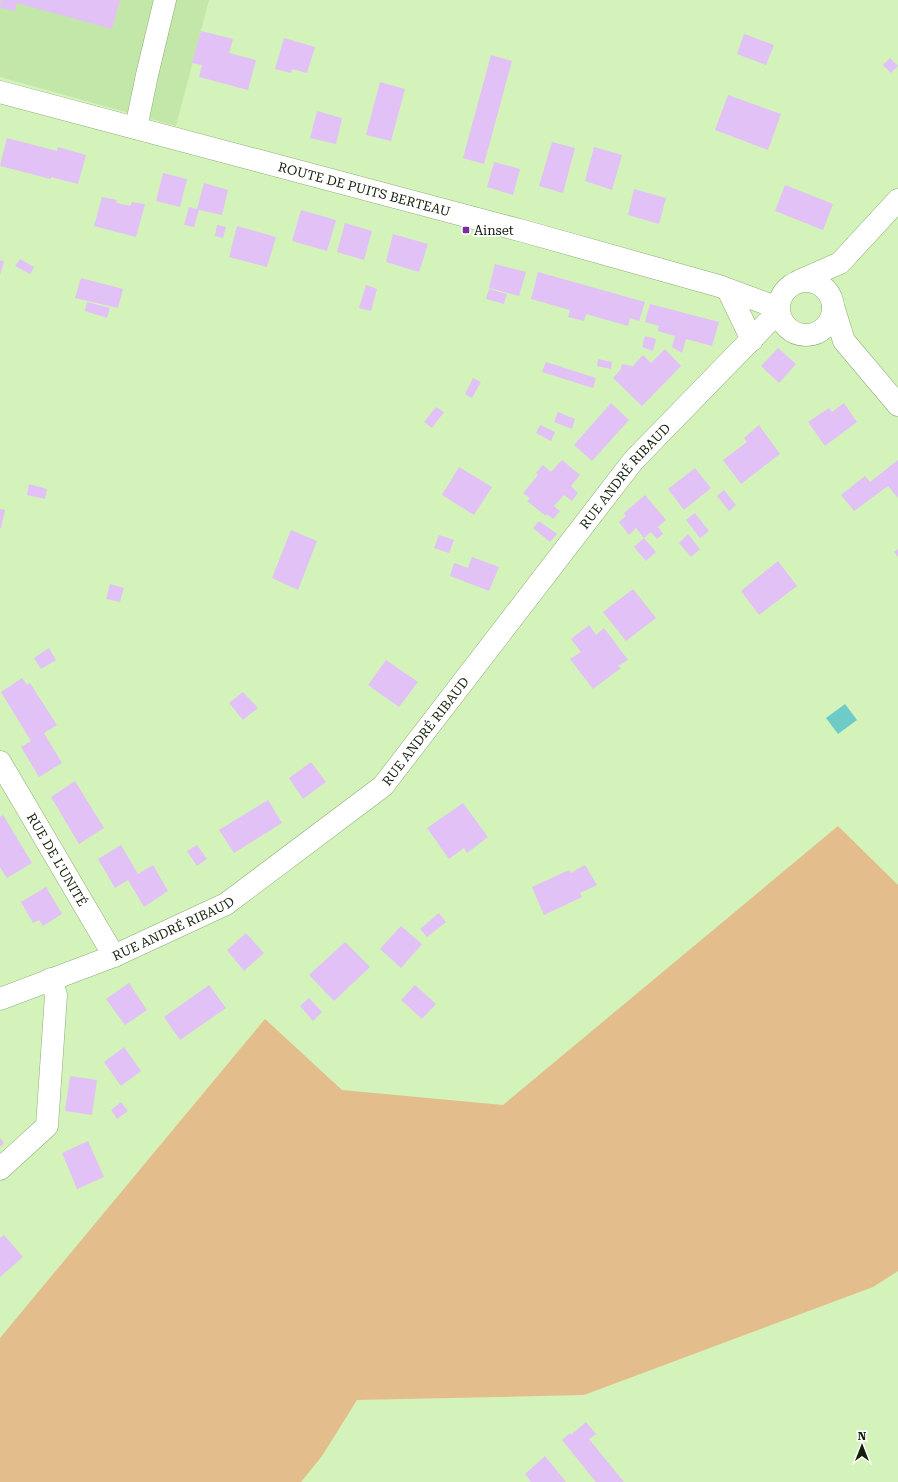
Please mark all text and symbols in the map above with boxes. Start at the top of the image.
street label: ROUTE DE PUITS BERTEAU [277,159,452,219]
place label: Ainset [474,223,514,238]
marker: Ainset [461,225,471,235]
street label: RUE ANDRÉ RIBAUD [577,421,673,532]
street label: RUE ANDRÉ RIBAUD [379,674,472,789]
street label: RUE DE L'UNITÉ [24,810,91,909]
street label: RUE ANDRÉ RIBAUD [110,894,237,964]
north arrow [842,1426,882,1466]
text: N [858,1430,867,1443]

